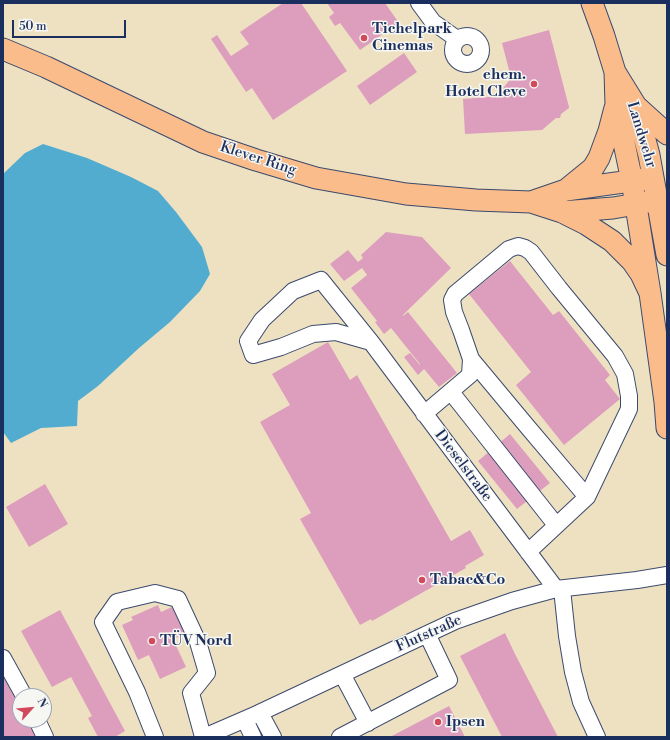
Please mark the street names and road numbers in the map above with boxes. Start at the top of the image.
street label: Landwehr [622,100,660,170]
street label: Klever Ring [218,138,298,180]
street label: Dieselstraße [430,427,496,505]
street label: Flutstraße [393,612,465,656]

